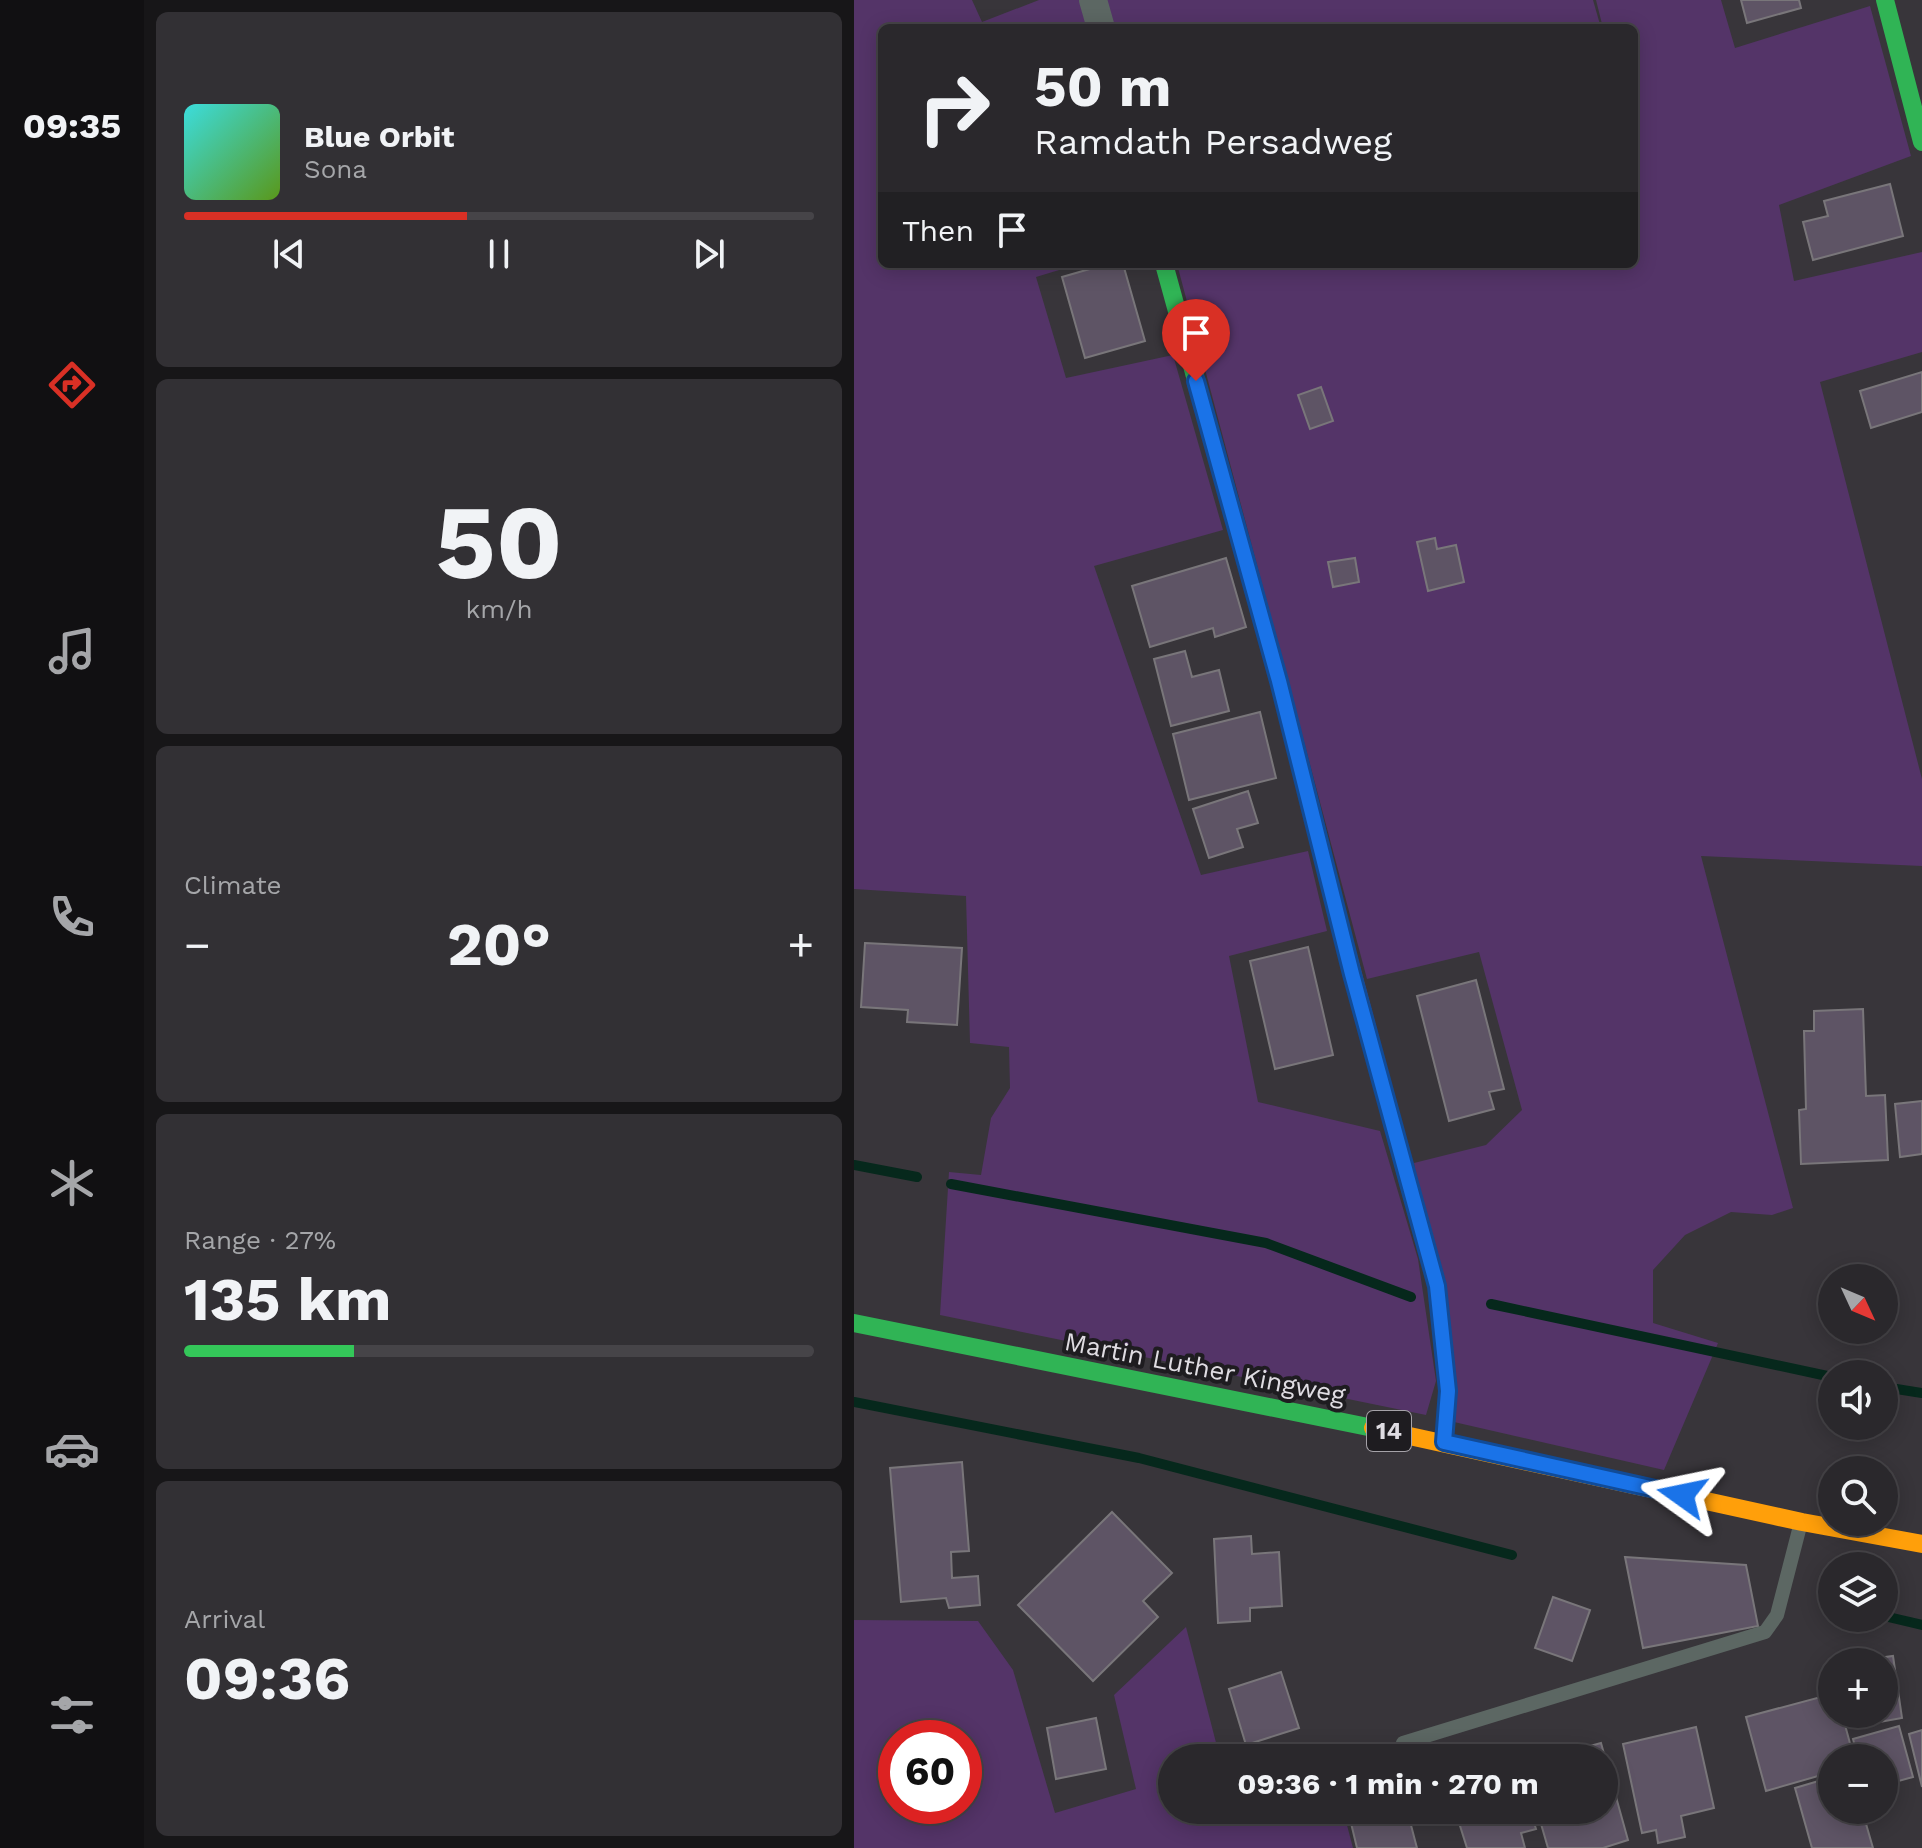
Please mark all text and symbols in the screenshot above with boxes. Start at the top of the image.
text: 50 m [1034,54,1171,120]
icon: right [902,56,1006,160]
text: 09:35 [23,105,121,147]
text: Blue Orbit [304,119,454,154]
text: Ramdath Persadweg [1034,121,1392,163]
text: Sona [304,154,367,184]
icon: arrive [990,208,1034,252]
text: Then [902,213,974,248]
icon: previous [267,232,311,276]
icon: pause [477,232,521,276]
icon: next [687,232,731,276]
pin [1162,299,1230,381]
icon: arrive [1174,311,1218,355]
icon: directions [44,357,100,413]
text: 50 [435,481,563,603]
text: km/h [466,594,532,624]
icon: music [44,623,100,679]
text: Climate [184,870,282,900]
icon: phone [44,889,100,945]
text: 20° [447,909,551,980]
text: − [184,919,211,971]
text: + [787,919,814,971]
icon: climate [44,1155,100,1211]
text: Range · 27% [184,1225,336,1255]
text: 135 km [184,1264,391,1335]
north arrow [1818,1264,1898,1344]
map controls [1818,1264,1898,1824]
street label: Martin Luther Kingweg [1062,1326,1348,1410]
button: sound [1818,1360,1898,1440]
road number: 14 [1367,1411,1411,1451]
icon: car [44,1421,100,1477]
position arrow [1640,1453,1724,1537]
button: search [1818,1456,1898,1536]
button: layers [1818,1552,1898,1632]
text: Arrival [184,1604,265,1634]
text: 09:36 [184,1643,350,1714]
button: + [1818,1648,1898,1728]
icon: filters [44,1687,100,1743]
speed limit sign: 60 [878,1720,982,1824]
button: − [1818,1744,1898,1824]
text: 09:36 · 1 min · 270 m [1237,1766,1539,1801]

